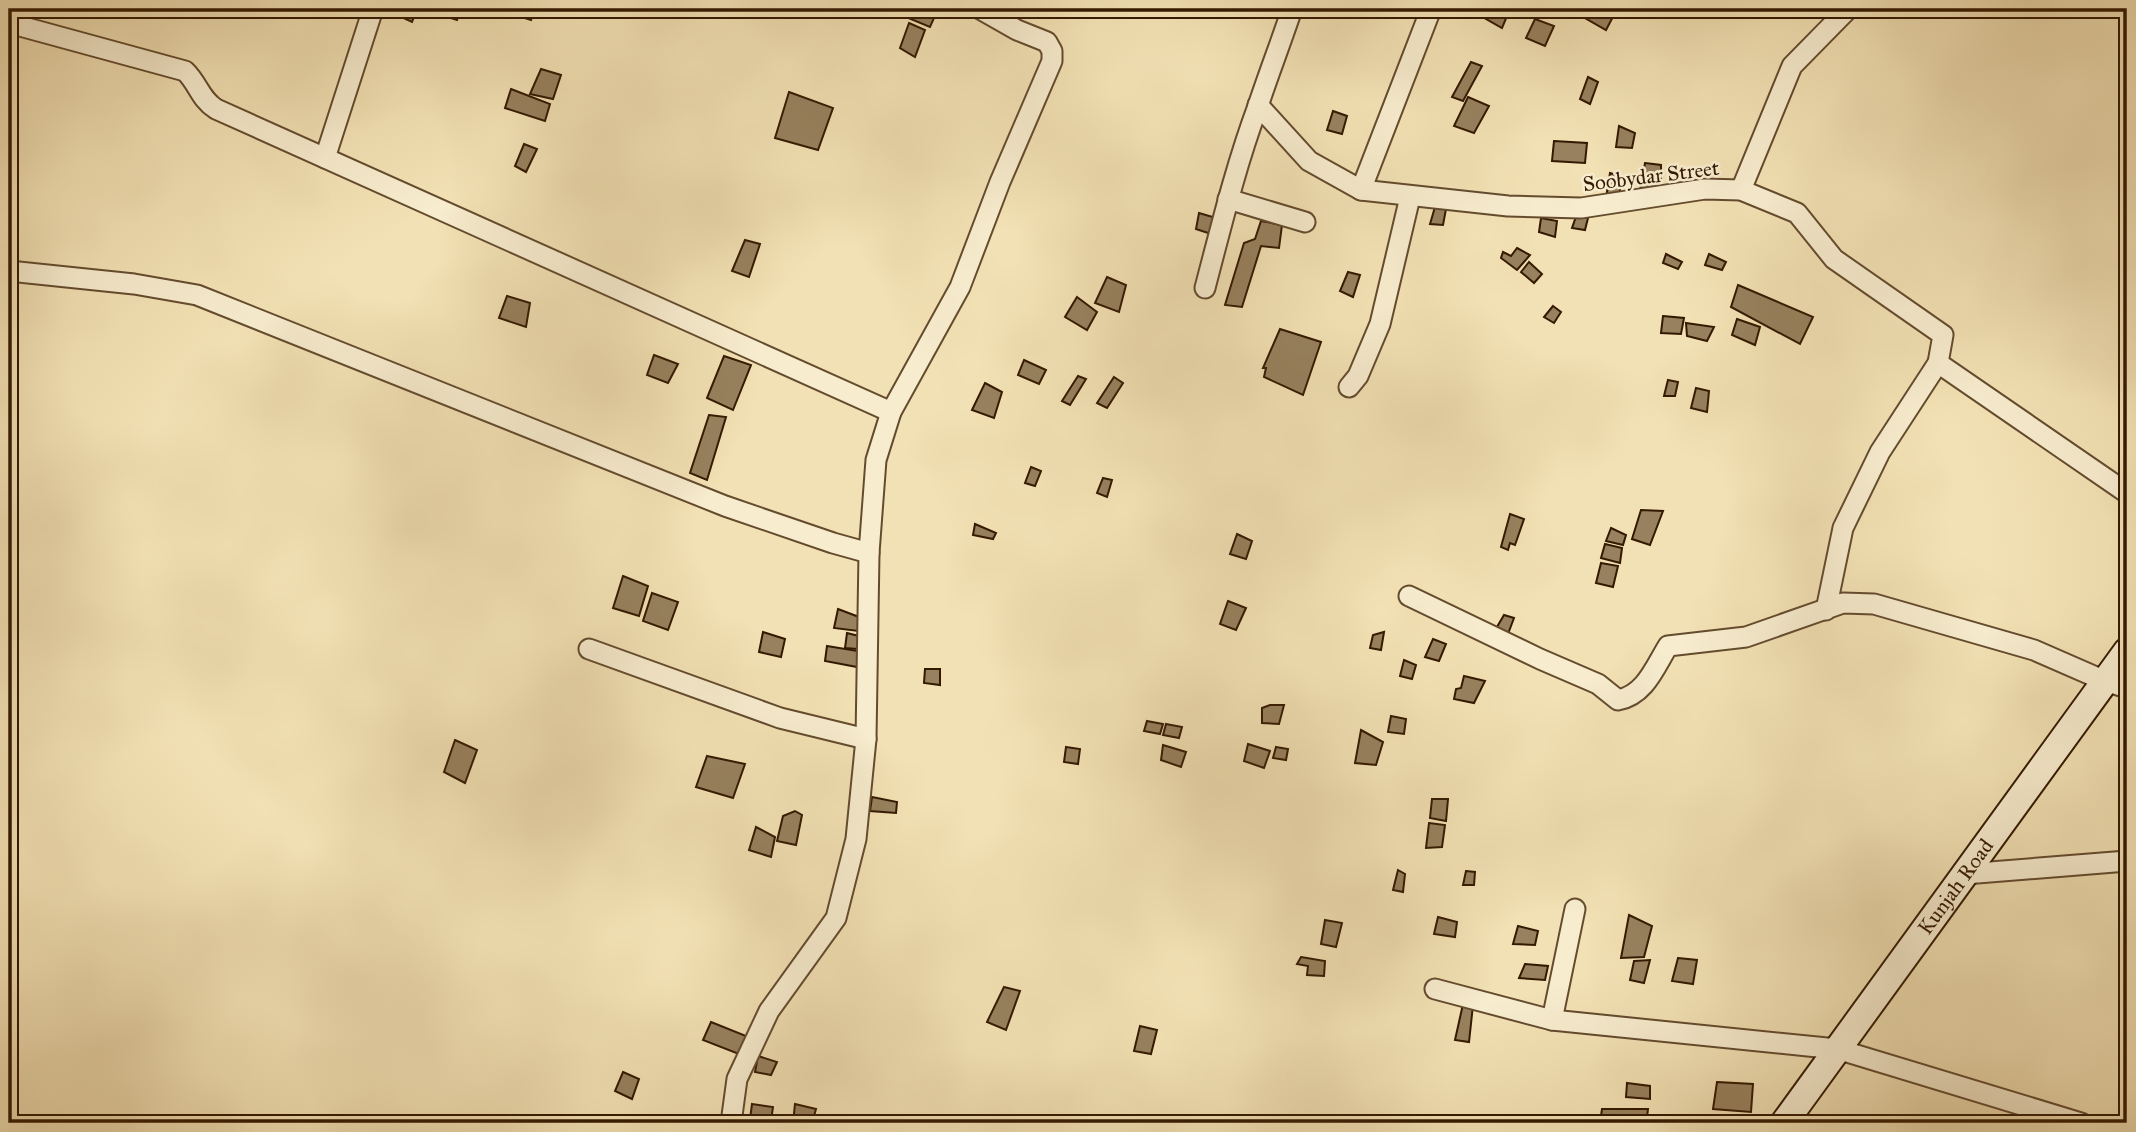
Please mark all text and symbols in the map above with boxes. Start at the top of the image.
street label: Soobydar Street [1581,155,1721,197]
street label: Kunjah Road [1912,833,1999,940]

